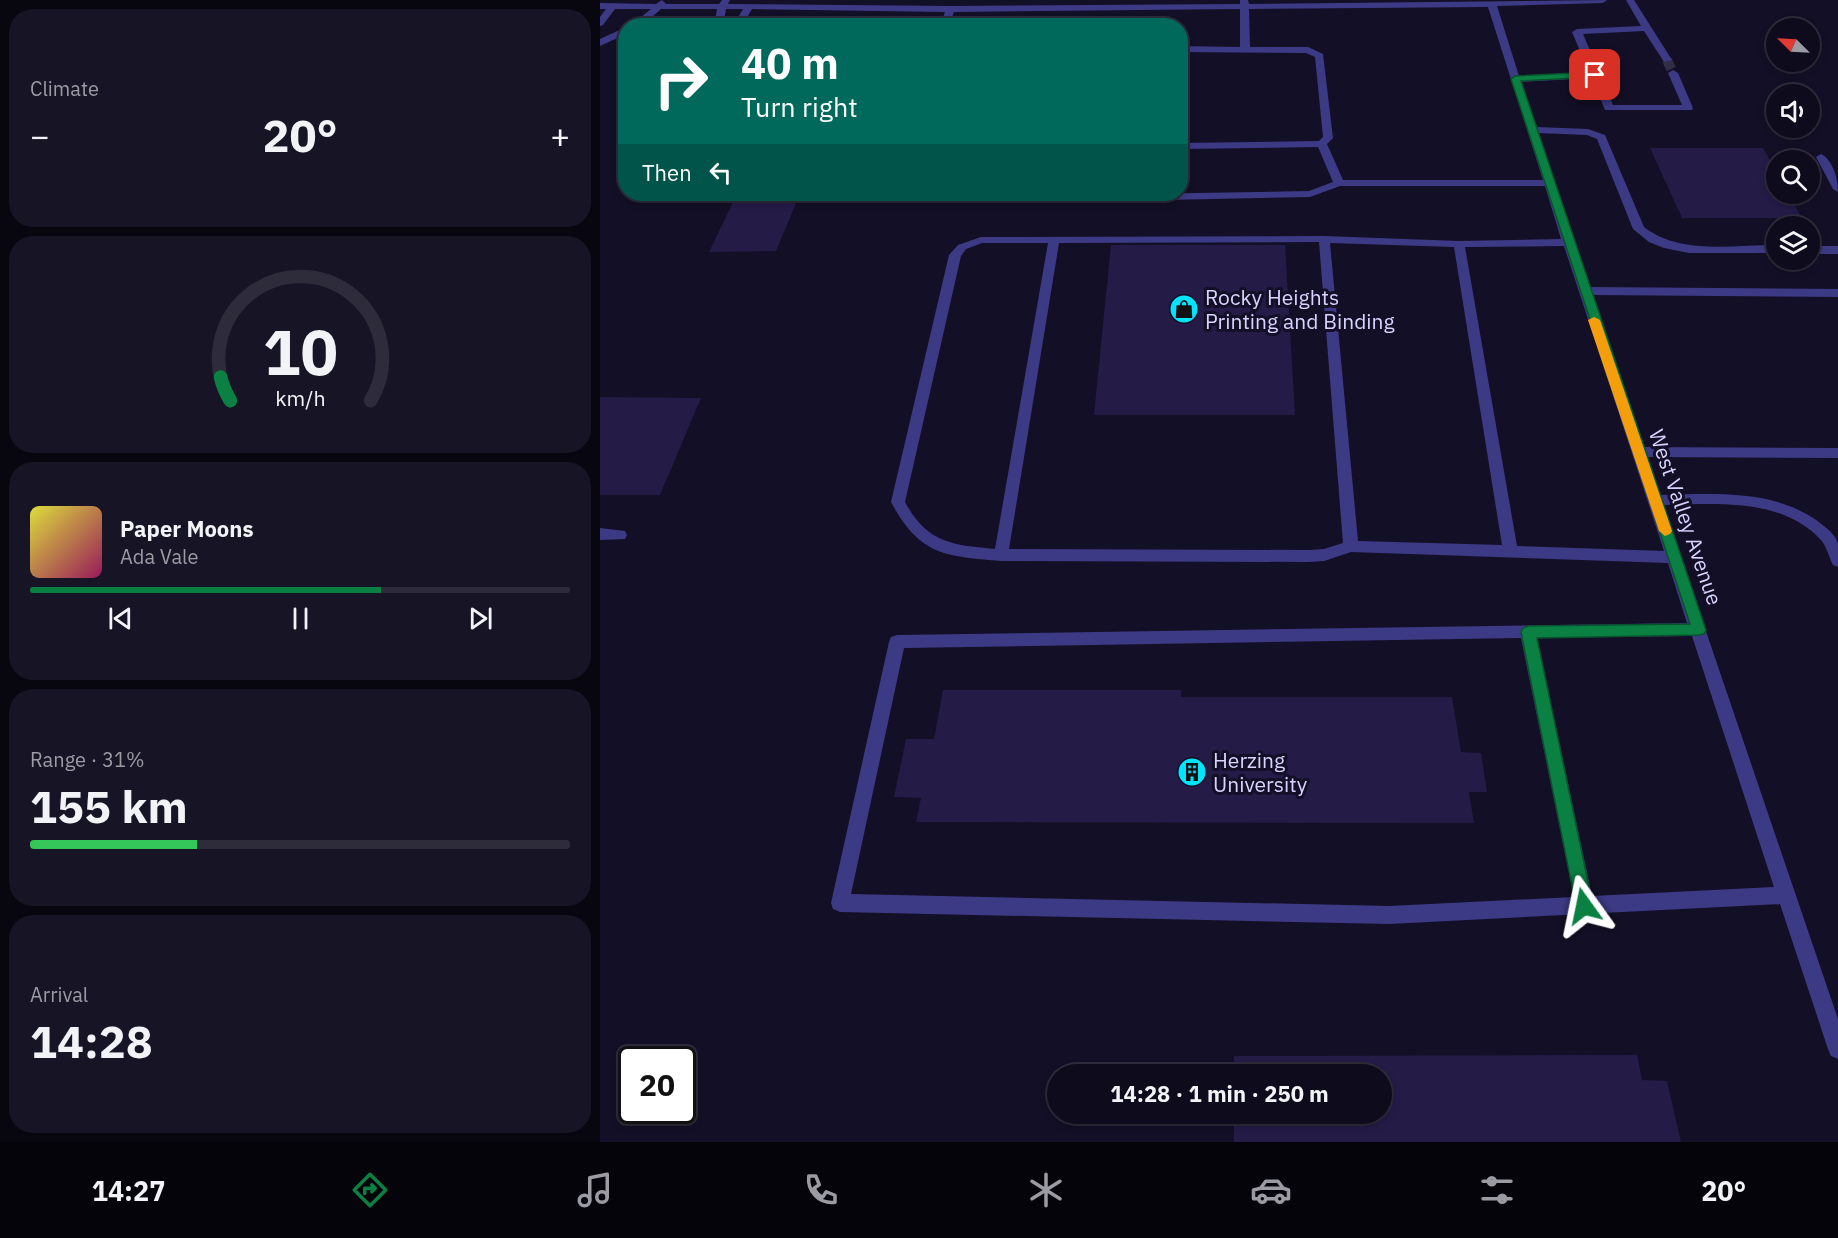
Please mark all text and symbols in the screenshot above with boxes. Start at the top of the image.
north arrow [1766,18,1820,72]
map controls [1766,18,1820,270]
text: 40 m [741,36,839,91]
icon: right [642,42,720,120]
pin [1569,49,1620,100]
icon: arrive [1578,58,1611,91]
text: Climate [30,75,99,102]
button: sound [1766,84,1820,138]
text: Turn right [741,89,858,124]
text: 20° [262,106,338,164]
text: − [30,114,50,157]
text: + [550,114,570,157]
button: search [1766,150,1820,204]
icon: left [704,156,737,189]
text: Then [642,158,692,187]
button: layers [1766,216,1820,270]
place label: Rocky Heights Printing and Binding [1205,283,1395,335]
shop icon: Rocky Heights Printing and Binding [1168,293,1200,325]
text: 10 [263,312,337,393]
text: km/h [275,385,325,413]
street label: West Valley Avenue [1643,425,1729,609]
text: Paper Moons [120,514,253,543]
text: Ada Vale [120,543,199,570]
icon: previous [104,602,137,635]
icon: pause [284,602,317,635]
icon: next [464,602,497,635]
text: Range · 31% [30,746,145,773]
place label: Herzing University [1213,746,1308,798]
building icon: Herzing University [1176,756,1208,788]
text: 155 km [30,777,188,835]
position arrow [1552,874,1616,938]
text: Arrival [30,981,88,1008]
text: 14:28 [30,1012,153,1070]
speed limit sign: 20 [618,1046,696,1124]
text: 14:28 · 1 min · 250 m [1110,1079,1329,1108]
icon: directions [349,1169,391,1211]
icon: music [574,1169,616,1211]
icon: phone [800,1169,842,1211]
icon: climate [1025,1169,1067,1211]
icon: car [1250,1169,1292,1211]
icon: filters [1476,1169,1518,1211]
text: 14:27 [92,1173,165,1208]
text: 20° [1701,1173,1746,1208]

